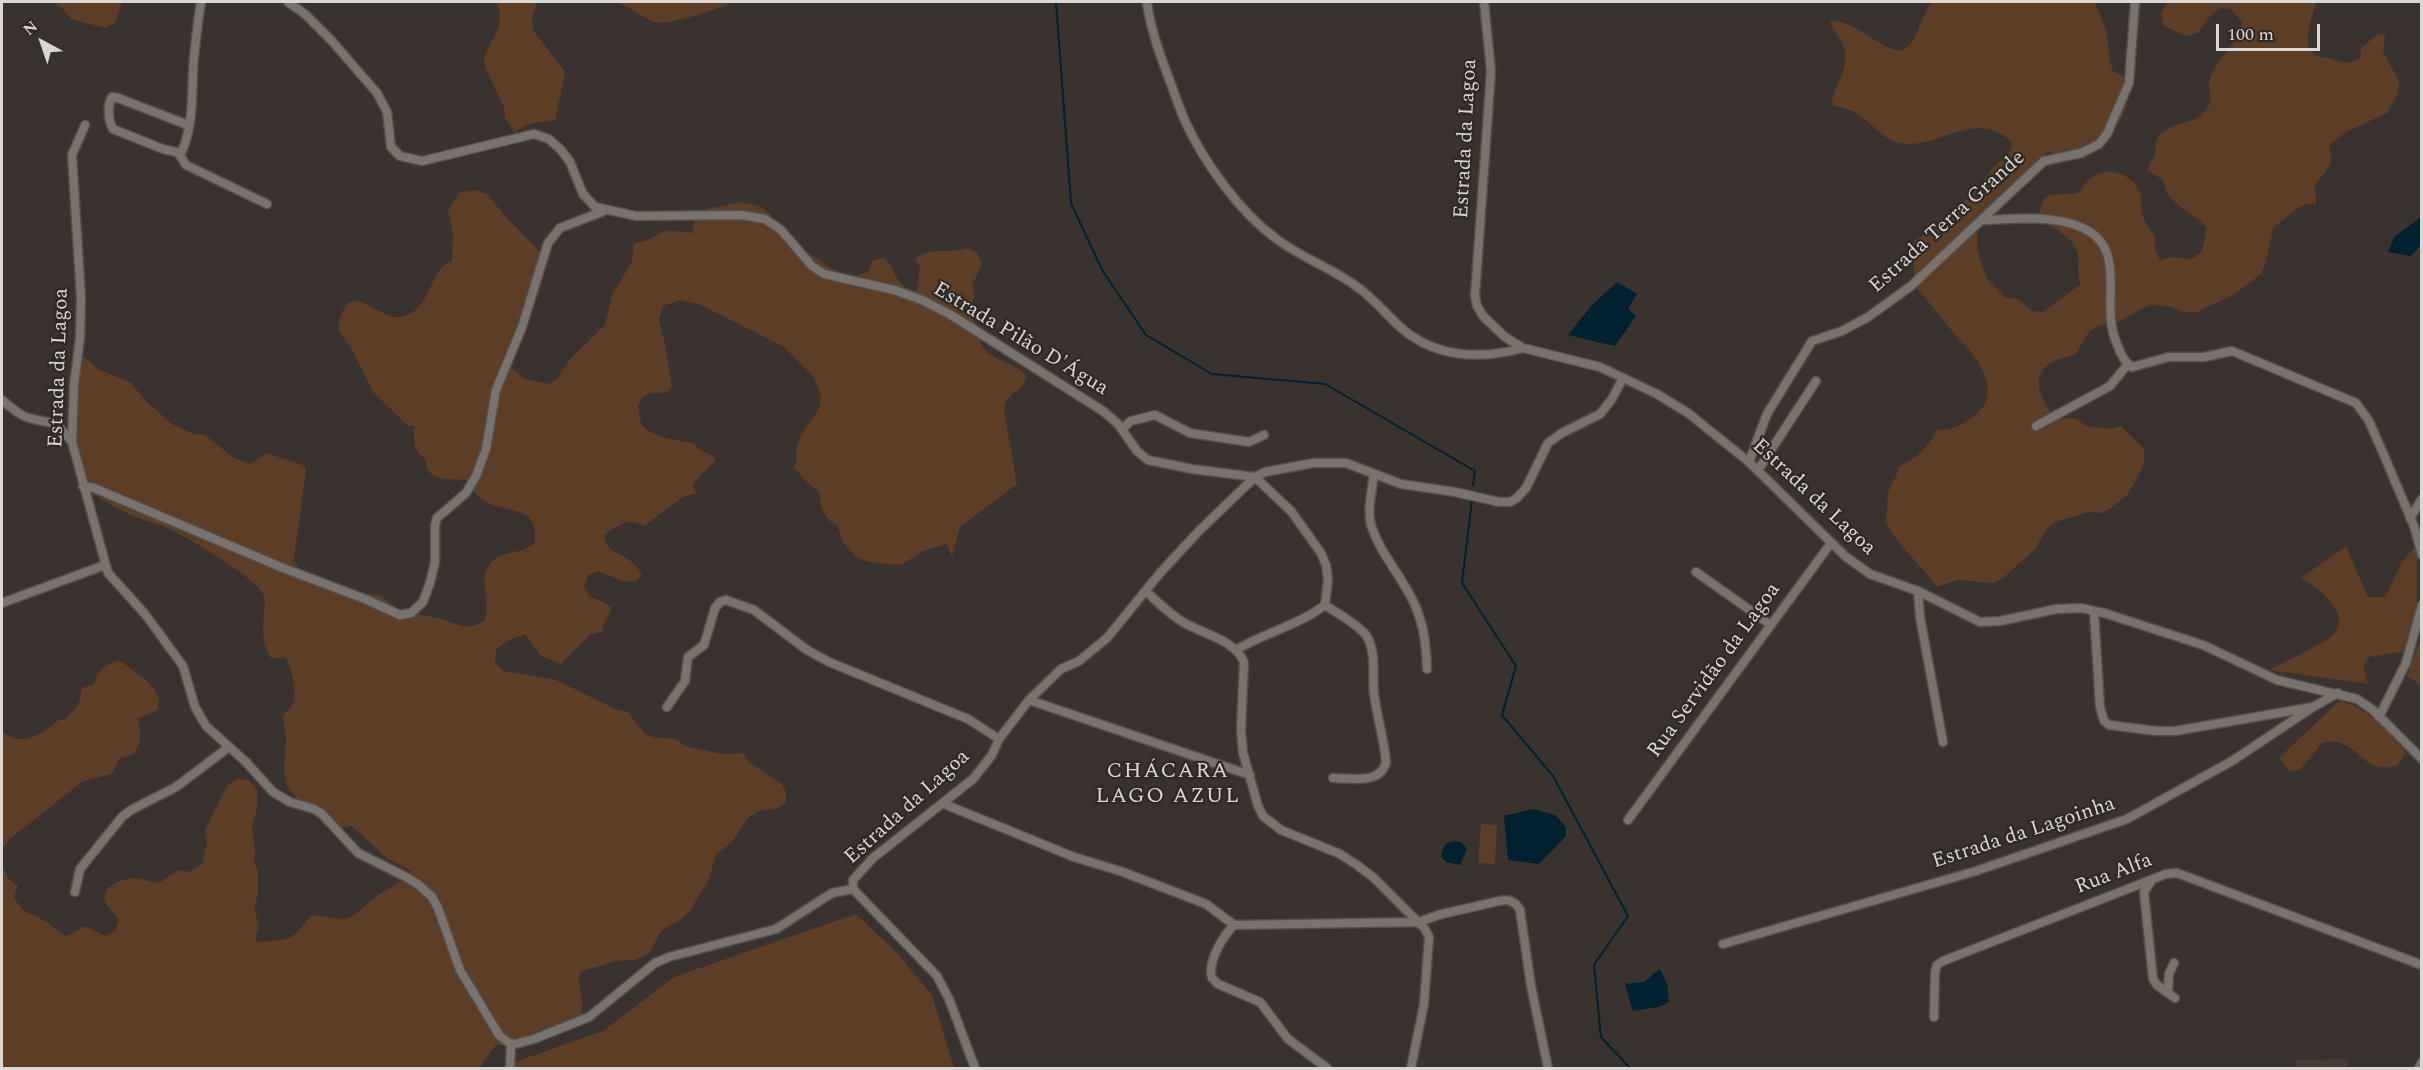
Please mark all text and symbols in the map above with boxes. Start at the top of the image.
north arrow [12,12,72,72]
scale bar [2219,12,2322,50]
text: N [18,15,43,42]
text: 100 m [2227,21,2274,48]
street label: Estrada da Lagoa [1450,58,1484,220]
street label: Estrada Terra Grande [1865,146,2031,300]
street label: Estrada Pilão D'Água [928,278,1112,402]
street label: Estrada da Lagoa [45,288,75,448]
street label: Estrada da Lagoa [1746,434,1880,562]
street label: Rua Servidão da Lagoa [1643,579,1787,763]
street label: Estrada da Lagoa [840,745,976,871]
district label: CHÁCARA LAGO AZUL [1095,760,1241,812]
street label: Estrada da Lagoinha [1929,793,2119,875]
street label: Rua Alfa [2072,849,2156,901]

